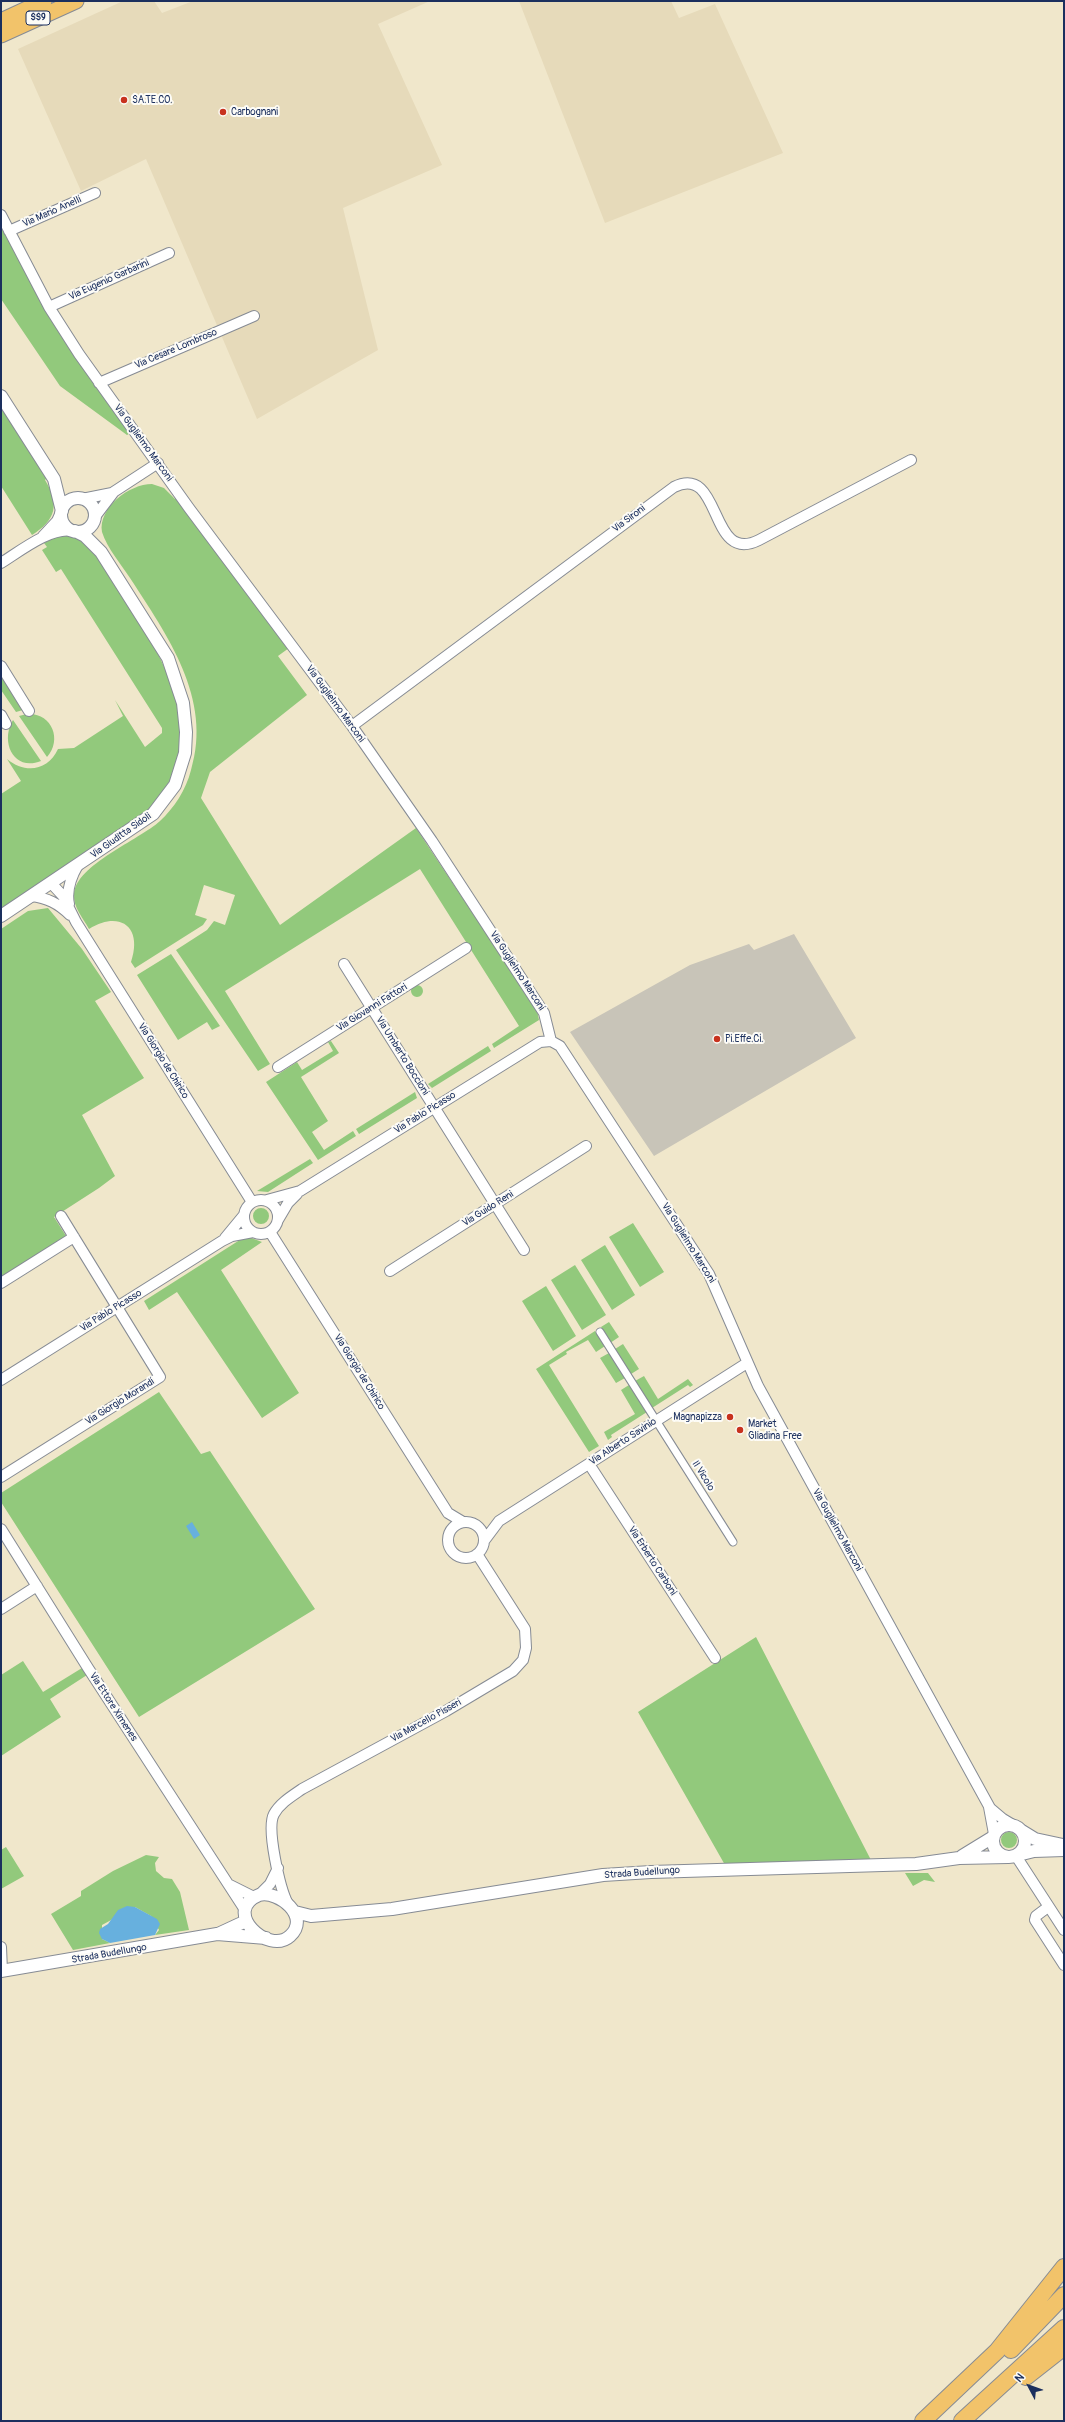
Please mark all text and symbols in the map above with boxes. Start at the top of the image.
road number: SS9 [26,11,50,25]
place label: SA.TE.CO. [132,94,172,106]
marker: SA.TE.CO. [119,95,129,105]
place label: Carbognani [231,106,278,118]
marker: Carbognani [218,107,228,117]
street label: Via Mario Anelli [21,194,83,230]
street label: Via Eugenio Garbarini [67,257,151,303]
street label: Via Cesare Lombroso [133,326,219,372]
street label: Via Guglielmo Marconi [111,402,175,484]
street label: Via Sironi [610,503,648,535]
street label: Via Guglielmo Marconi [303,663,367,745]
street label: Via Giuditta Sidoli [88,811,154,861]
street label: Via Guglielmo Marconi [487,929,547,1013]
street label: Via Giovanni Fattori [334,981,410,1035]
street label: Via Umberto Boccioni [373,1014,431,1098]
street label: Via Giorgio de Chirico [135,1021,191,1101]
place label: Pi.Effe.Ci. [725,1033,763,1045]
marker: Pi.Effe.Ci. [712,1034,722,1044]
street label: Via Pablo Picasso [392,1089,458,1137]
street label: Via Guido Reni [460,1188,516,1230]
street label: Via Guglielmo Marconi [658,1201,718,1285]
street label: Via Pablo Picasso [78,1287,144,1335]
street label: Via Giorgio de Chirico [331,1332,387,1412]
street label: Via Giorgio Morandi [83,1376,157,1428]
place label: Magnapizza [673,1411,722,1423]
marker: Magnapizza [725,1412,735,1422]
street label: Via Alberto Savinio [587,1416,659,1468]
place label: Market Gliadina Free [748,1418,802,1442]
marker: Market Gliadina Free [735,1425,745,1435]
street label: Il Vicolo [689,1459,717,1493]
street label: Via Guglielmo Marconi [809,1487,865,1573]
street label: Via Erberto Carboni [625,1524,679,1598]
street label: Via Ettore Ximenes [86,1670,140,1744]
street label: Via Marcello Pisseri [389,1697,463,1745]
street label: Strada Budellungo [604,1864,680,1882]
street label: Strada Budellungo [70,1941,148,1967]
north arrow [1009,2366,1049,2406]
text: N [1012,2371,1027,2385]

